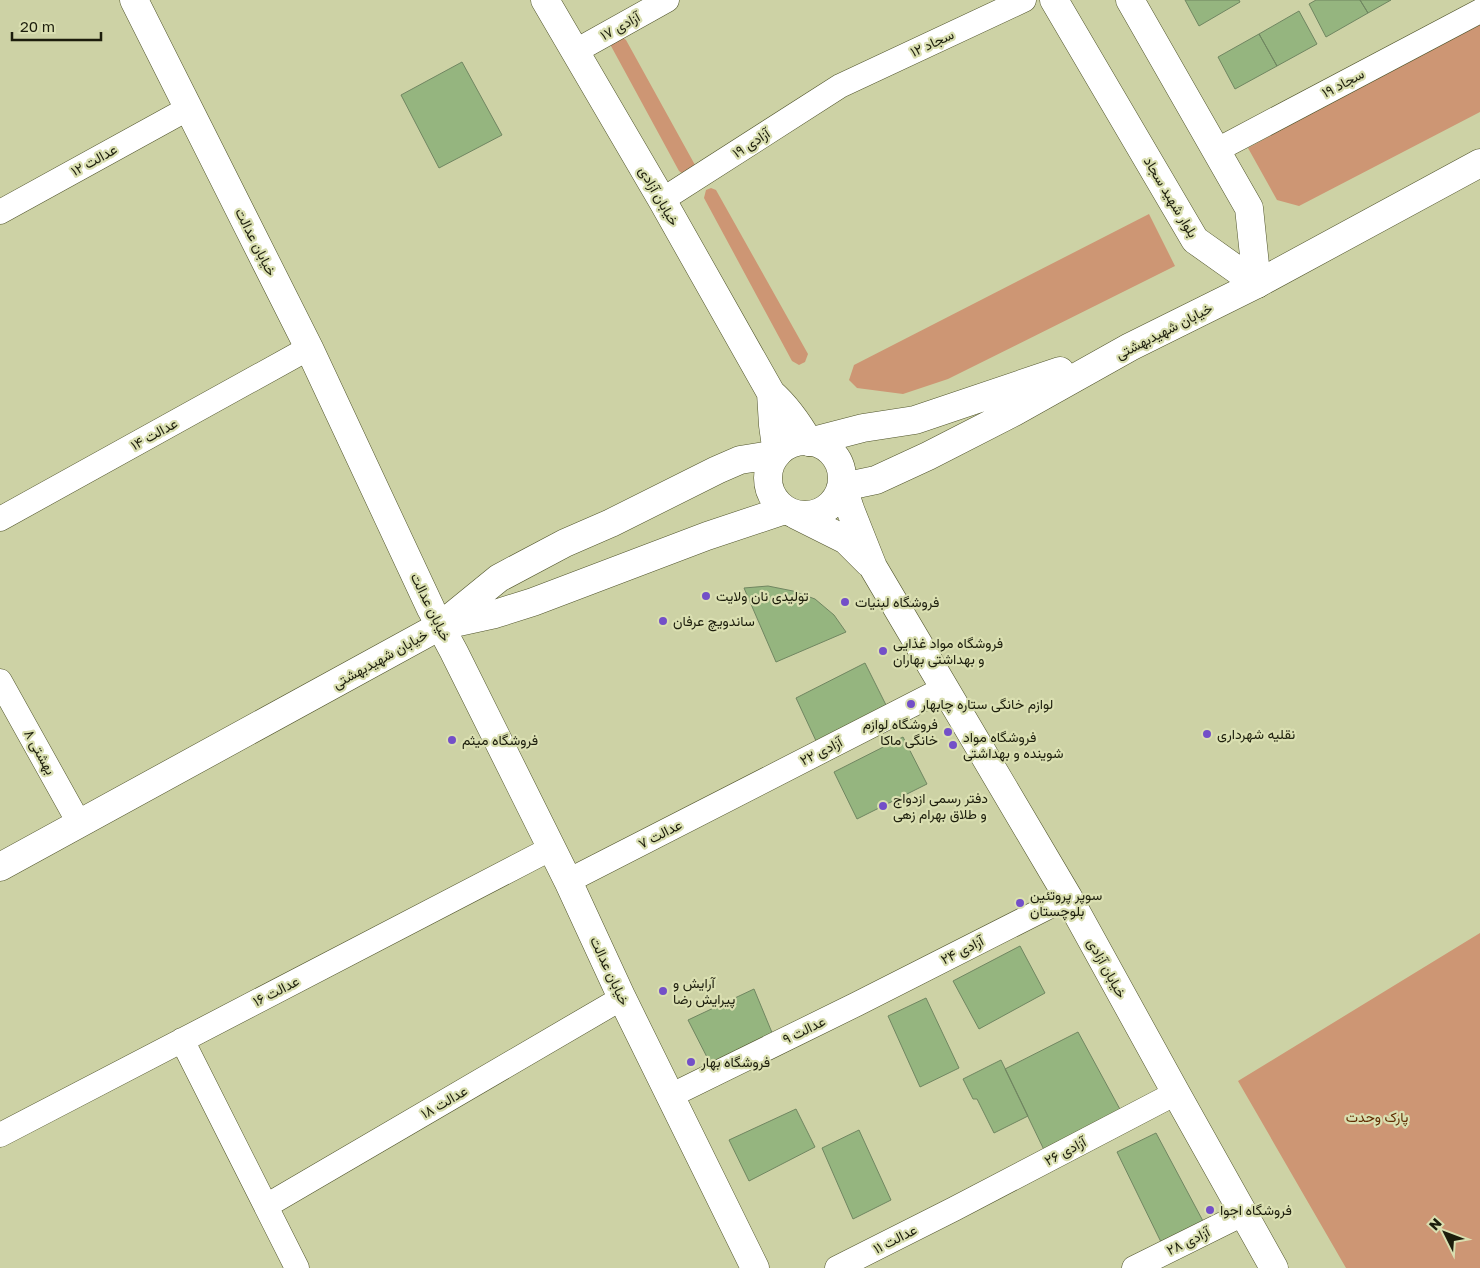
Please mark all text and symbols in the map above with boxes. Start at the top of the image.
street label: آزادی ۱۷ [597,7,645,44]
scale bar [12,10,101,42]
text: 20 m [20,17,55,35]
street label: سجاد ۱۲ [907,25,957,61]
street label: سجاد ۱۹ [1319,64,1367,102]
street label: آزادی ۱۹ [729,123,775,162]
street label: عدالت ۱۲ [68,140,120,179]
street label: بلوار شهید سجاد [1140,153,1202,241]
street label: خیابان آزادی [635,163,683,229]
street label: خیابان عدالت [231,205,281,279]
street label: خیابان شهیدبهشتی [1112,299,1216,363]
street label: عدالت ۱۴ [128,414,180,453]
street label: خیابان عدالت [407,570,455,644]
place label: تولیدی نان ولایت [716,587,809,605]
marker: تولیدی نان ولایت [700,590,712,602]
place label: فروشگاه لبنیات [855,593,939,611]
marker: فروشگاه لبنیات [839,596,851,608]
place label: ساندویچ عرفان [673,612,755,632]
marker: ساندویچ عرفان [657,615,669,627]
street label: خیابان شهیدبهشتی [329,625,431,693]
place label: فروشگاه مواد غذایی و بهداشتی بهاران [893,634,1003,668]
marker: فروشگاه مواد غذایی و بهداشتی بهاران [877,645,889,657]
place label: لوازم خانگی ستاره چابهار [920,695,1053,714]
marker: لوازم خانگی ستاره چابهار [905,698,917,710]
place label: فروشگاه لوازم خانگی ماکا [863,715,938,749]
place label: نقلیه شهرداری [1217,725,1295,743]
street label: بهشتی ۸ [20,726,60,778]
marker: فروشگاه لوازم خانگی ماکا [942,726,954,738]
place label: فروشگاه مواد شوینده و بهداشتی [963,728,1063,762]
marker: نقلیه شهرداری [1201,728,1213,740]
place label: فروشگاه میثم [462,731,538,749]
street label: آزادی ۲۲ [797,732,847,769]
marker: فروشگاه میثم [446,734,458,746]
marker: فروشگاه مواد شوینده و بهداشتی [947,739,959,751]
place label: دفتر رسمی ازدواج و طلاق بهرام زهی [893,789,988,823]
marker: دفتر رسمی ازدواج و طلاق بهرام زهی [877,800,889,812]
street label: عدالت ۷ [635,815,684,852]
place label: سوپر پروتئین بلوچستان [1030,886,1102,921]
marker: سوپر پروتئین بلوچستان [1014,897,1026,909]
street label: آزادی ۲۴ [938,931,988,968]
street label: خیابان عدالت [586,934,634,1008]
street label: خیابان آزادی [1083,935,1131,1001]
street label: عدالت ۱۶ [250,972,302,1009]
place label: آرایش و پیرایش رضا [673,974,736,1009]
marker: آرایش و پیرایش رضا [657,985,669,997]
street label: عدالت ۹ [780,1012,828,1047]
place label: فروشگاه بهار [700,1053,770,1071]
marker: فروشگاه بهار [685,1056,697,1068]
street label: عدالت ۱۸ [417,1081,470,1122]
park label: پارک وحدت [1346,1108,1408,1127]
street label: آزادی ۲۶ [1041,1132,1090,1169]
place label: فروشگاه اجوا [1220,1201,1292,1219]
marker: فروشگاه اجوا [1204,1204,1216,1216]
north arrow [1420,1208,1470,1258]
text: N [1425,1214,1445,1234]
street label: عدالت ۱۱ [870,1220,919,1257]
street label: آزادی ۲۸ [1163,1222,1214,1259]

